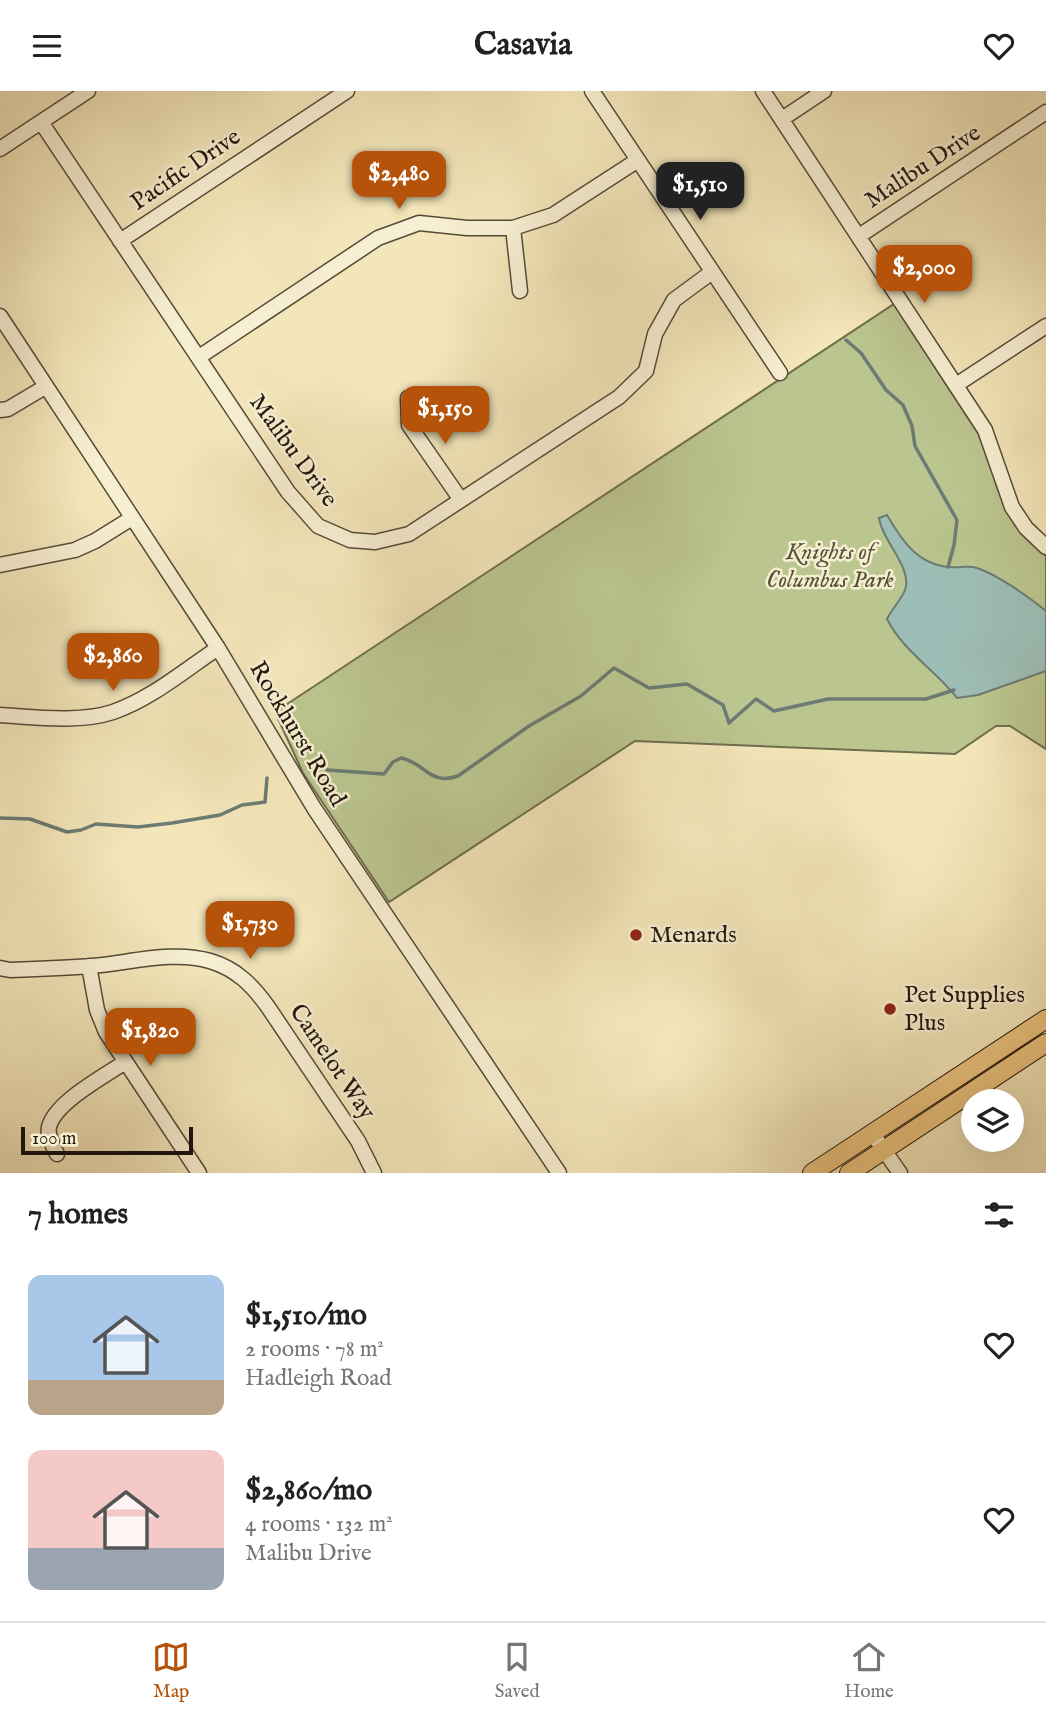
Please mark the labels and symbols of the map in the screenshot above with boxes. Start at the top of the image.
street label: Malibu Drive [859,118,987,216]
street label: Pacific Drive [125,122,247,218]
pin: $2,480 [342,151,456,211]
pin: $1,510 [643,163,757,222]
pin: $2,000 [867,245,981,305]
pin: $1,150 [388,387,502,446]
street label: Malibu Drive [242,388,344,514]
park label: Knights of Columbus Park [766,537,894,596]
pin: $2,860 [56,633,170,693]
street label: Rockhurst Road [241,656,353,813]
pin: $1,730 [193,901,307,961]
place label: Menards [650,920,737,951]
marker: Menards [628,927,644,943]
place label: Pet Supplies Plus [904,980,1025,1039]
street label: Camelot Way [282,998,382,1126]
marker: Pet Supplies Plus [882,1001,898,1017]
pin: $1,820 [93,1009,207,1068]
scale bar [21,1124,192,1156]

